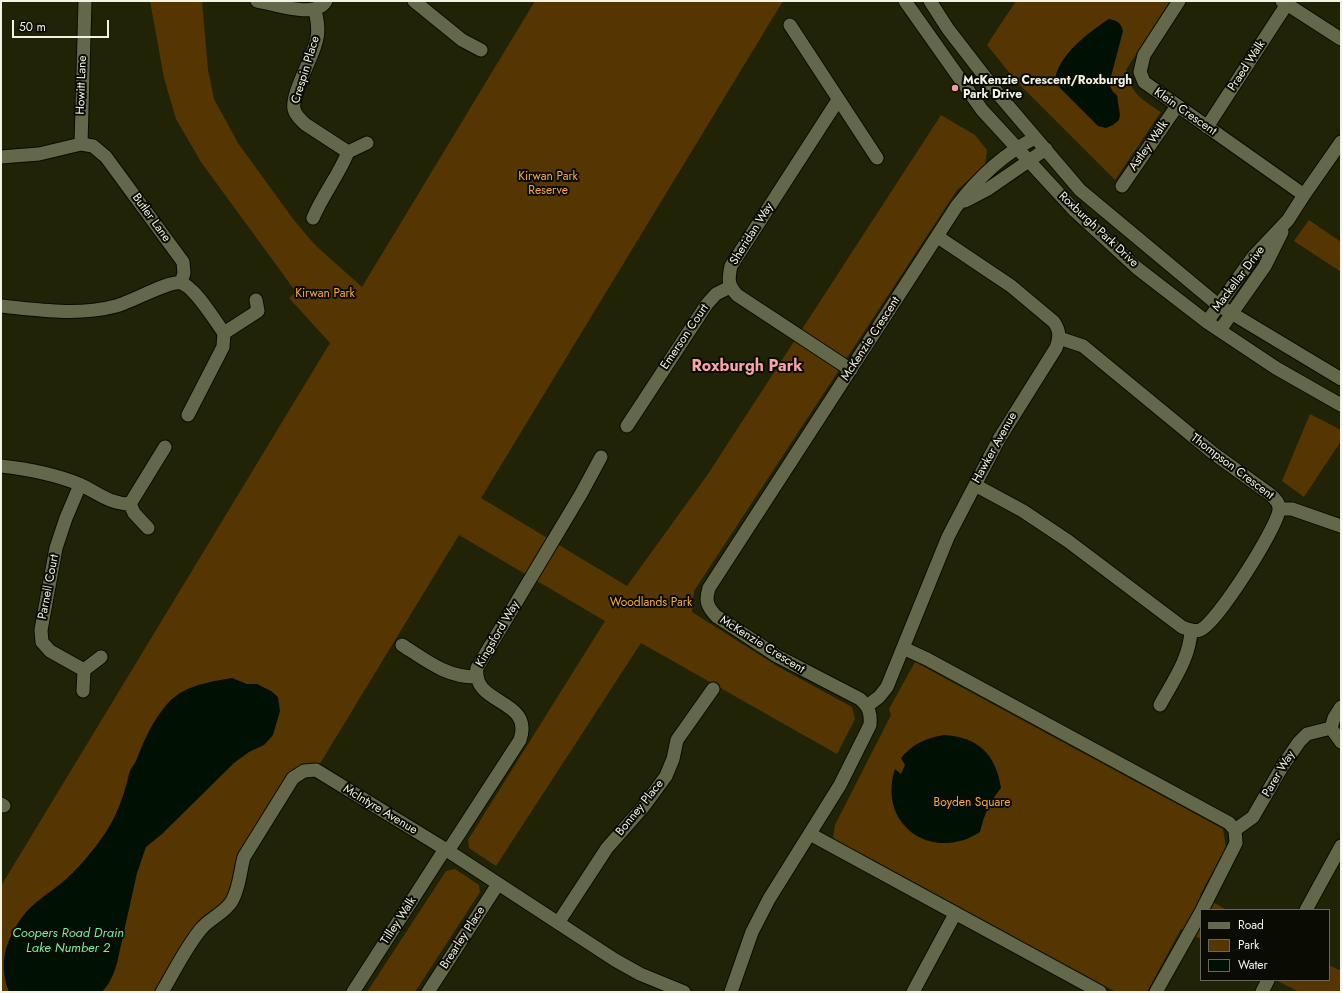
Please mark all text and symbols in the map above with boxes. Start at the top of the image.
scale bar [14,12,111,38]
text: 50 m [19,18,46,36]
street label: Crespin Place [289,34,323,106]
street label: Praed Walk [1225,38,1269,94]
street label: Howitt Lane [74,55,90,115]
place label: McKenzie Crescent/Roxburgh Park Drive [963,74,1132,102]
marker: McKenzie Crescent/Roxburgh Park Drive [950,83,960,93]
street label: Klein Crescent [1151,85,1219,139]
street label: Astley Walk [1127,118,1171,174]
park label: Kirwan Park Reserve [518,170,578,198]
street label: Roxburgh Park Drive [1055,189,1141,271]
street label: Butler Lane [129,191,173,245]
street label: Sheridan Way [727,200,777,268]
street label: Mackellar Drive [1210,243,1268,315]
park label: Kirwan Park [295,287,355,301]
street label: McKenzie Crescent [839,294,903,384]
street label: Emerson Court [658,302,712,372]
district label: Roxburgh Park [691,357,803,377]
street label: Hawker Avenue [970,410,1020,486]
street label: Thompson Crescent [1188,431,1276,503]
street label: Parnell Court [36,553,62,621]
park label: Woodlands Park [610,596,692,610]
street label: Kingsford Way [473,598,523,670]
street label: McKenzie Crescent [717,613,807,677]
street label: Parer Way [1260,748,1298,800]
street label: Bonney Place [613,777,667,839]
street label: McIntyre Avenue [340,782,420,838]
park label: Boyden Square [934,796,1010,810]
street label: Tilley Walk [378,895,420,947]
street label: Brearley Place [438,904,488,972]
legend [1200,909,1330,981]
text: Road [1238,916,1264,934]
water label: Coopers Road Drain Lake Number 2 [12,926,124,957]
text: Park [1238,936,1259,954]
text: Water [1238,956,1268,974]

